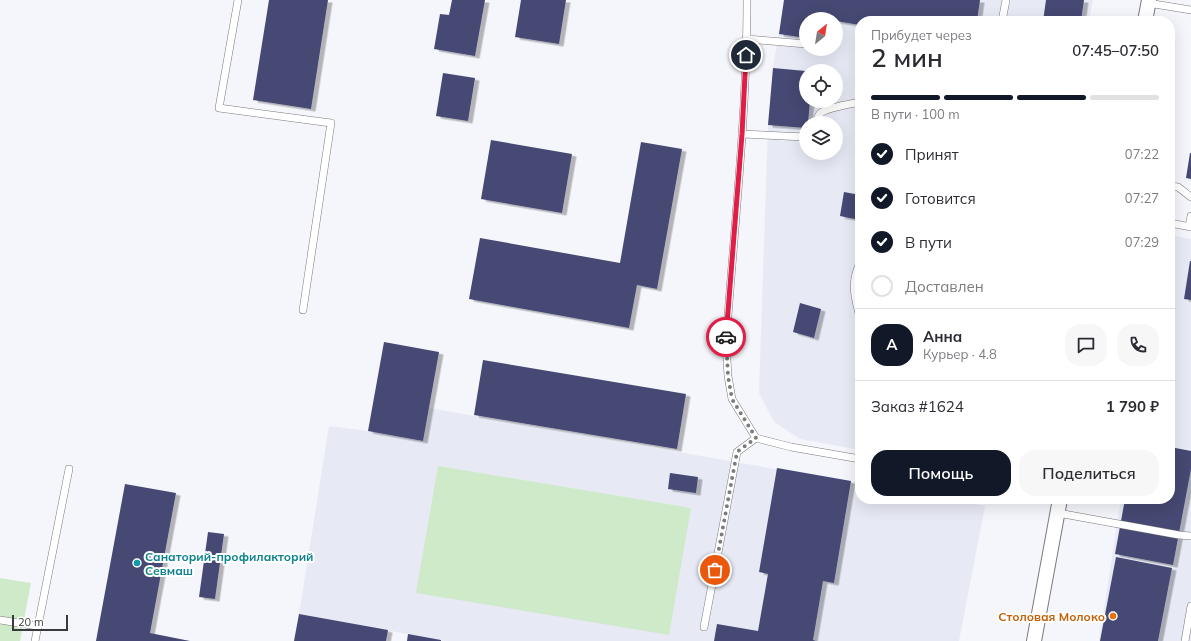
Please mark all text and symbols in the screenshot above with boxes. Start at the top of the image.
north arrow [799,12,843,56]
map controls [799,12,843,160]
text: Прибудет через [871,27,972,43]
pin [729,38,763,72]
text: 2 мин [871,41,943,74]
text: 07:45–07:50 [1072,41,1159,60]
icon: home [735,44,757,66]
button: locate [799,64,843,108]
text: В пути · 100 m [871,106,960,122]
button: layers [799,116,843,160]
icon: check [871,143,893,165]
text: Принят [905,145,959,164]
text: 07:22 [1125,146,1159,162]
icon: check [871,187,893,209]
text: Готовится [905,189,976,208]
text: 07:27 [1125,190,1159,206]
icon: check [871,231,893,253]
text: В пути [905,233,952,252]
text: 07:29 [1125,234,1159,250]
text: Доставлен [905,277,984,296]
courier [706,317,746,357]
button: chat [1065,324,1107,366]
button: phone [1117,324,1159,366]
icon: car [715,326,737,348]
text: Анна [923,327,962,346]
text: А [886,335,898,354]
text: Курьер · 4.8 [923,346,997,362]
text: Заказ #1624 [871,397,964,416]
text: 1 790 ₽ [1106,397,1159,416]
button: Помощь [871,450,1011,496]
button: Поделиться [1019,450,1159,496]
place label: Санаторий-профилакторий Севмаш [145,549,313,578]
pin [698,553,732,587]
marker: Санаторий-профилакторий Севмаш [132,558,142,568]
icon: bag [704,559,726,581]
place label: Столовая Молоко [998,609,1105,624]
marker: Столовая Молоко [1108,611,1118,621]
scale bar [12,613,68,632]
text: 20 m [18,615,44,629]

